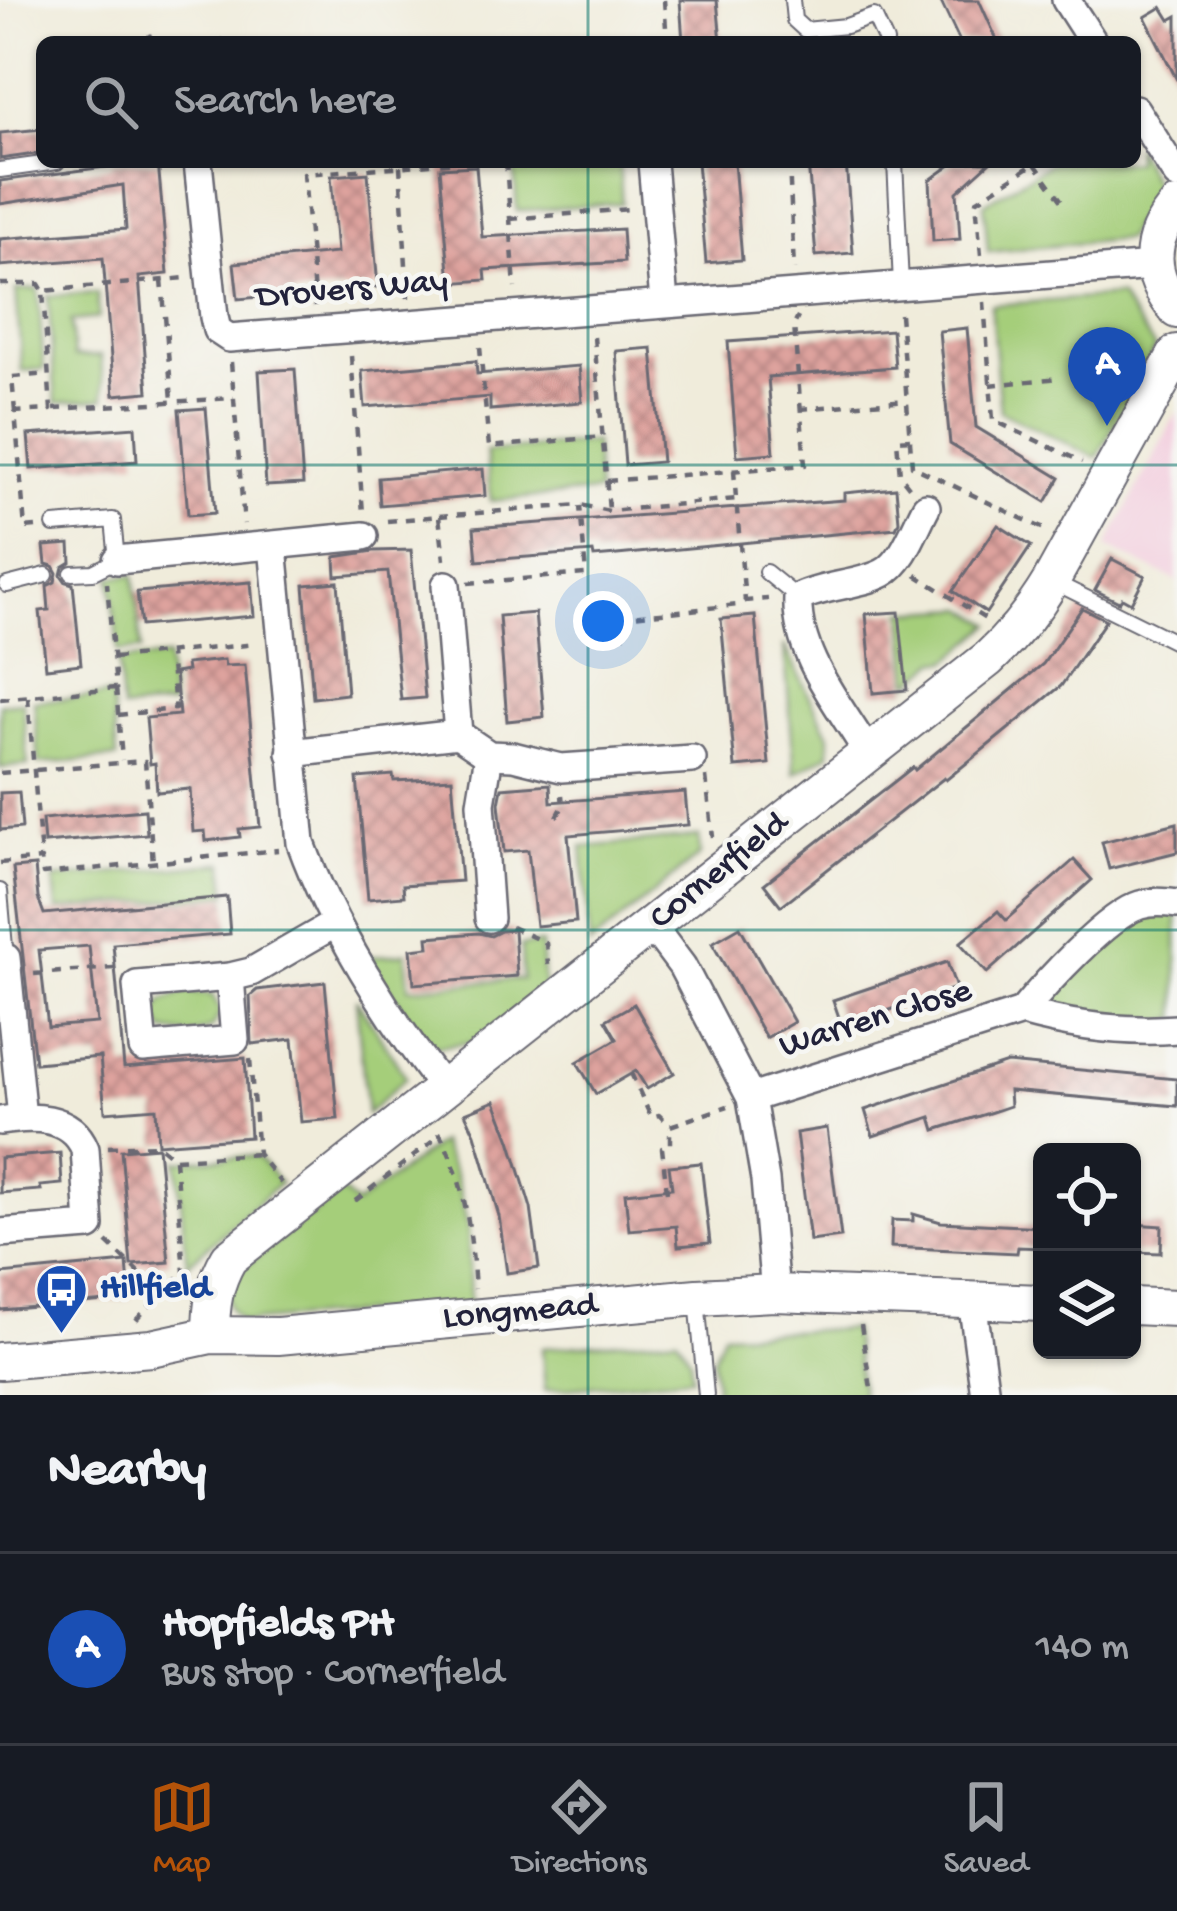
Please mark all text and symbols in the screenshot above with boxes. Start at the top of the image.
search box [36,36,1141,168]
icon: search [78,69,144,135]
text: Search here [174,76,396,129]
street label: Drovers Way [252,261,450,321]
pin: A [1068,327,1146,426]
your location [573,591,633,651]
street label: Cornerfield [642,801,800,941]
street label: Warren Close [775,970,977,1070]
map controls [1033,1143,1141,1359]
button: locate [1033,1143,1141,1251]
button: layers [1033,1251,1141,1359]
bus stop icon: Hillfield [33,1261,89,1335]
place label: Hillfield [100,1268,215,1311]
street label: Longmead [441,1285,602,1341]
text: Nearby [48,1443,206,1503]
text: Hopfields PH [162,1599,394,1652]
text: A [75,1626,99,1672]
text: 140 m [1036,1626,1129,1672]
text: Bus stop · Cornerfield [162,1652,504,1698]
tab: Map [149,1774,215,1884]
tab: Directions [512,1774,646,1884]
tab: Saved [944,1774,1028,1884]

